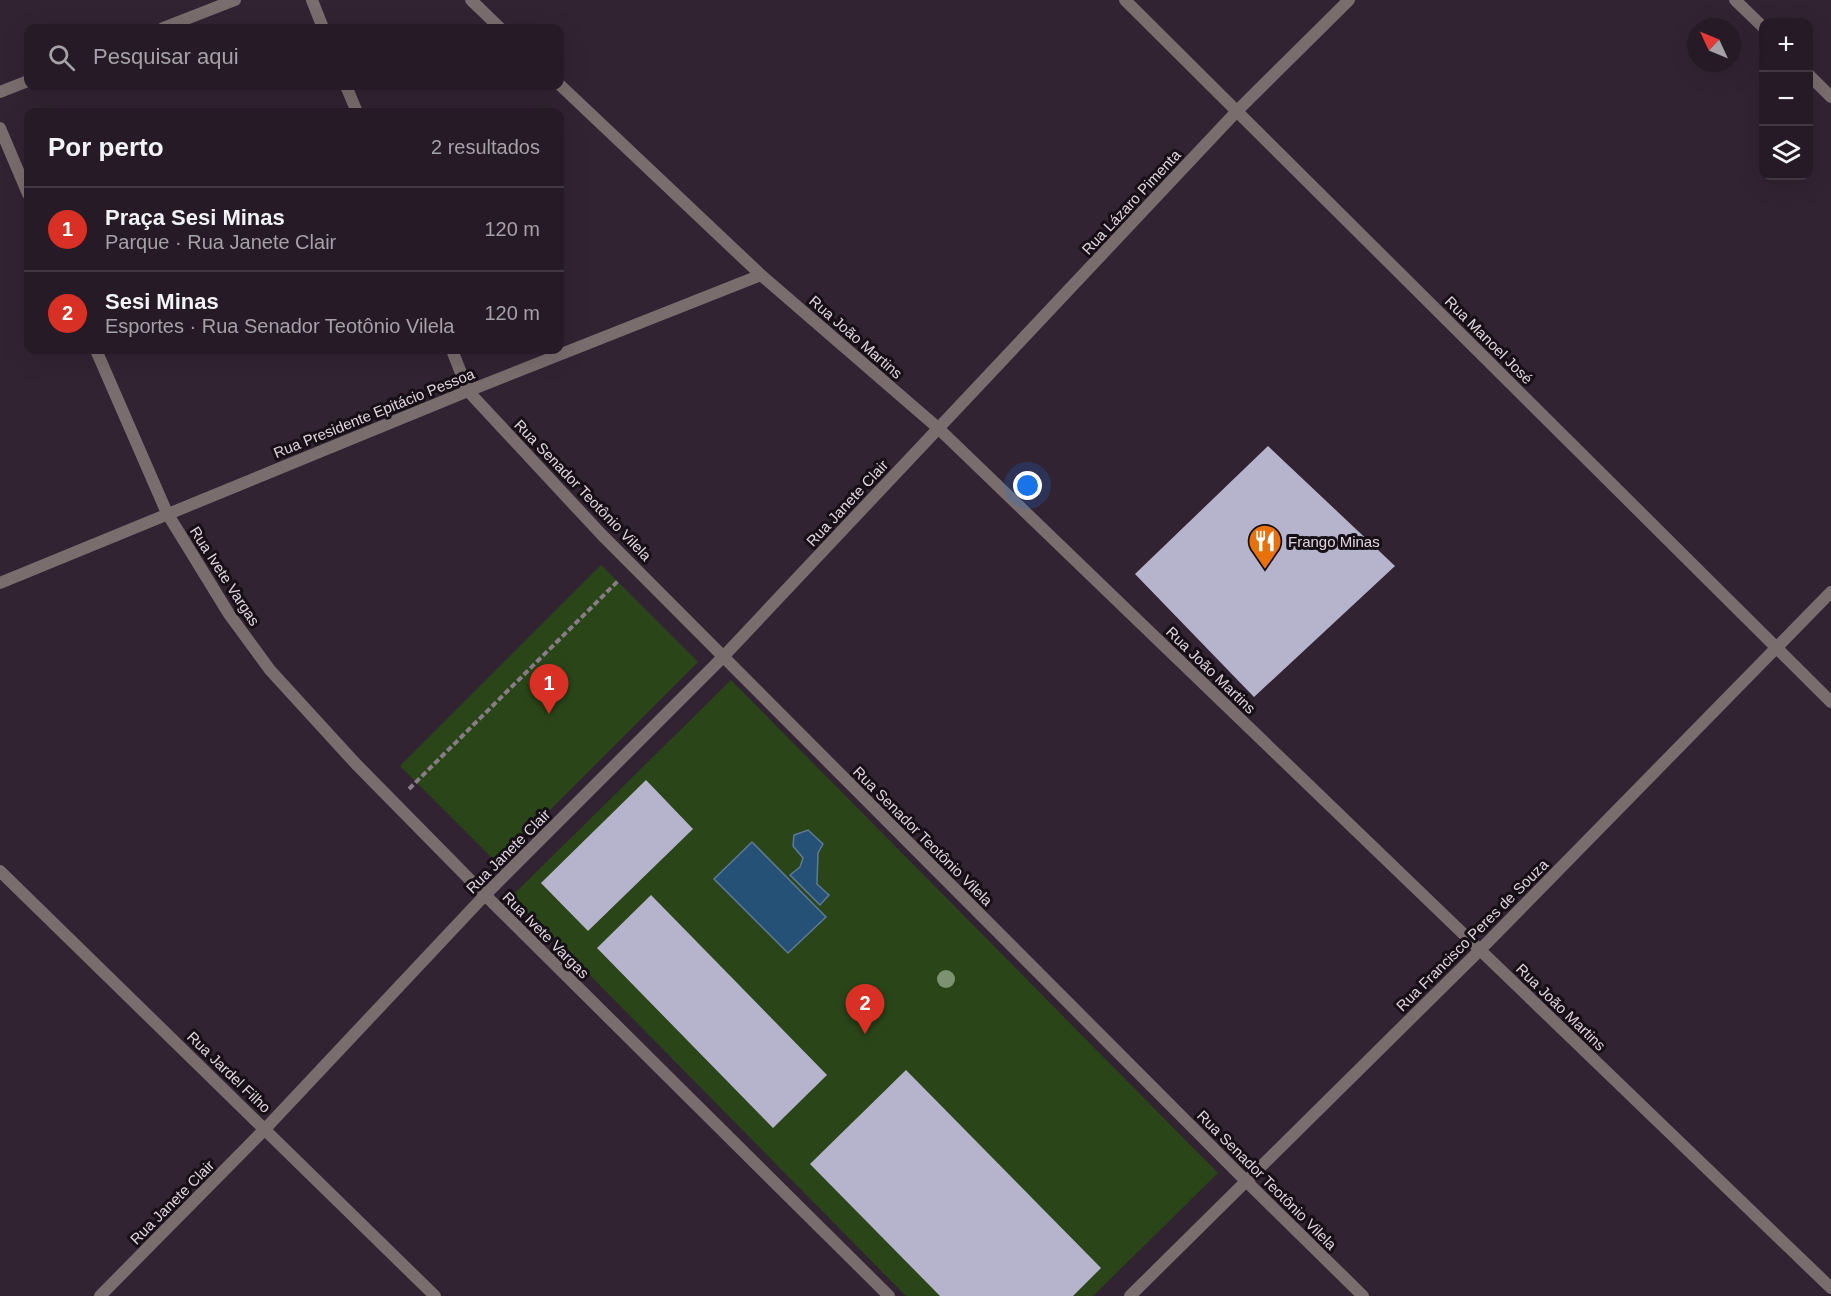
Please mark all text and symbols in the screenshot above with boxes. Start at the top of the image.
north arrow [1687,18,1741,72]
map controls [1759,18,1813,180]
button: + [1759,18,1813,72]
search box [24,24,564,90]
icon: search [45,41,78,74]
text: Pesquisar aqui [93,44,239,69]
button: − [1759,72,1813,126]
button: layers [1759,126,1813,180]
text: Por perto [48,132,164,162]
text: 2 resultados [431,136,540,158]
street label: Rua Lázaro Pimenta [1078,146,1184,258]
text: Praça Sesi Minas [105,205,285,230]
text: 1 [62,218,73,240]
text: 120 m [484,218,540,240]
text: Parque · Rua Janete Clair [105,231,336,253]
text: Sesi Minas [105,289,219,314]
street label: Rua João Martins [806,292,906,382]
street label: Rua Manoel José [1442,293,1536,387]
text: 2 [62,302,73,324]
text: 120 m [484,302,540,324]
text: Esportes · Rua Senador Teotônio Vilela [105,315,454,337]
street label: Rua Presidente Epitácio Pessoa [271,365,478,461]
street label: Rua Senador Teotônio Vilela [511,416,655,565]
street label: Rua Janete Clair [803,456,891,550]
your location [1013,471,1042,500]
street label: Rua Ivete Vargas [187,523,263,629]
restaurant icon: Frango Minas [1247,523,1283,570]
place label: Frango Minas [1288,533,1380,550]
street label: Rua João Martins [1163,623,1259,717]
pin: 1 [530,664,568,714]
street label: Rua Senador Teotônio Vilela [850,763,997,910]
street label: Rua Janete Clair [462,805,554,897]
street label: Rua Francisco Peres de Souza [1393,855,1552,1014]
street label: Rua Ivete Vargas [499,888,593,982]
street label: Rua João Martins [1513,960,1609,1054]
pin: 2 [846,984,884,1034]
street label: Rua Jardel Filho [184,1028,274,1116]
street label: Rua Senador Teotônio Vilela [1194,1107,1341,1254]
street label: Rua Janete Clair [126,1156,218,1248]

